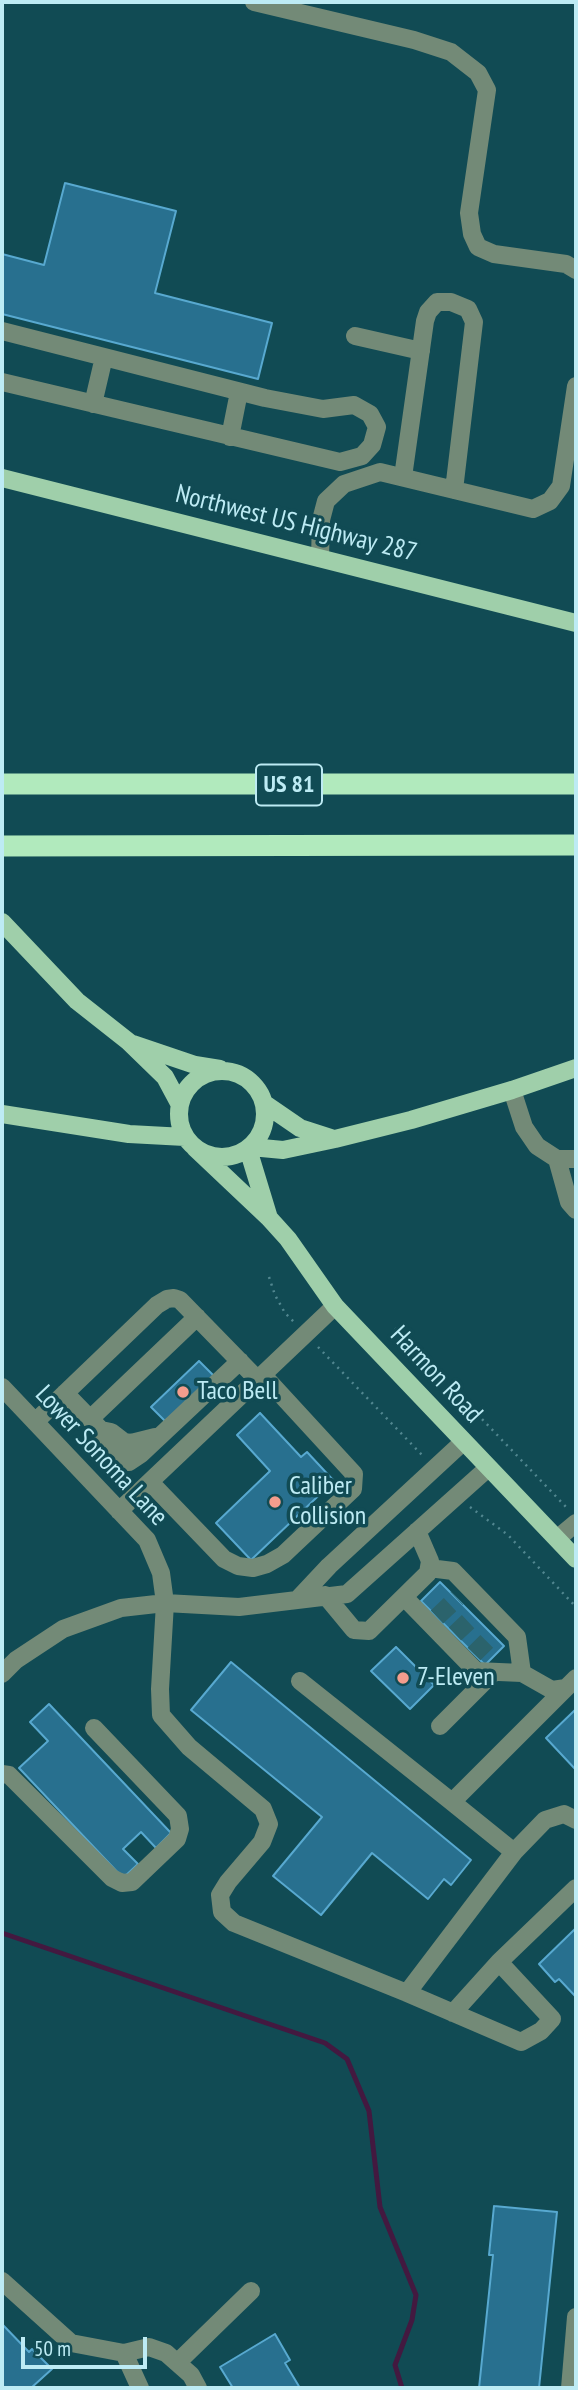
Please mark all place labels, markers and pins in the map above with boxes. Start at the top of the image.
place label: Taco Bell [197,1376,277,1408]
marker: Taco Bell [175,1384,191,1400]
place label: Caliber Collision [289,1471,366,1532]
marker: Caliber Collision [267,1494,283,1510]
place label: 7-Eleven [417,1662,495,1694]
marker: 7-Eleven [395,1670,411,1686]

